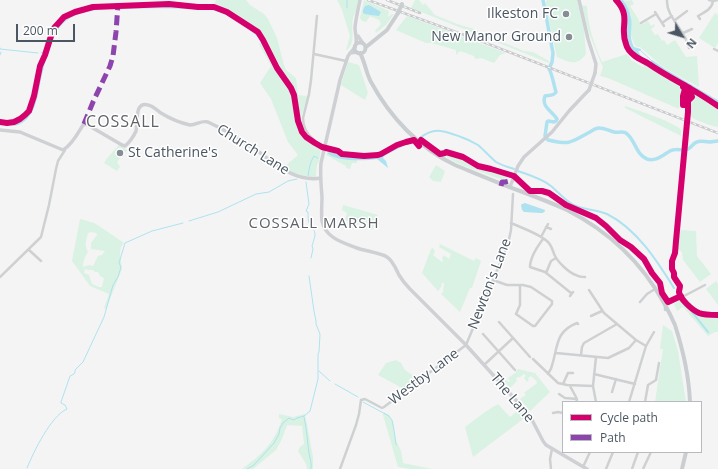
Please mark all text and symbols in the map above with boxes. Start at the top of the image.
place label: Ilkeston FC [487,6,558,22]
marker: Ilkeston FC [561,9,571,19]
scale bar [18,16,77,42]
north arrow [662,16,702,56]
text: 200 m [23,22,58,39]
place label: New Manor Ground [431,29,561,45]
marker: New Manor Ground [564,32,574,42]
text: N [683,36,701,52]
district label: COSSALL [86,112,160,132]
street label: Church Lane [214,121,292,179]
place label: St Catherine's [128,145,218,161]
marker: St Catherine's [115,148,125,158]
district label: COSSALL MARSH [248,215,380,233]
street label: Newton's Lane [465,236,515,332]
street label: Westby Lane [386,345,462,409]
street label: The Lane [486,370,538,426]
legend [562,401,702,453]
text: Cycle path [600,409,658,426]
text: Path [600,429,626,446]

